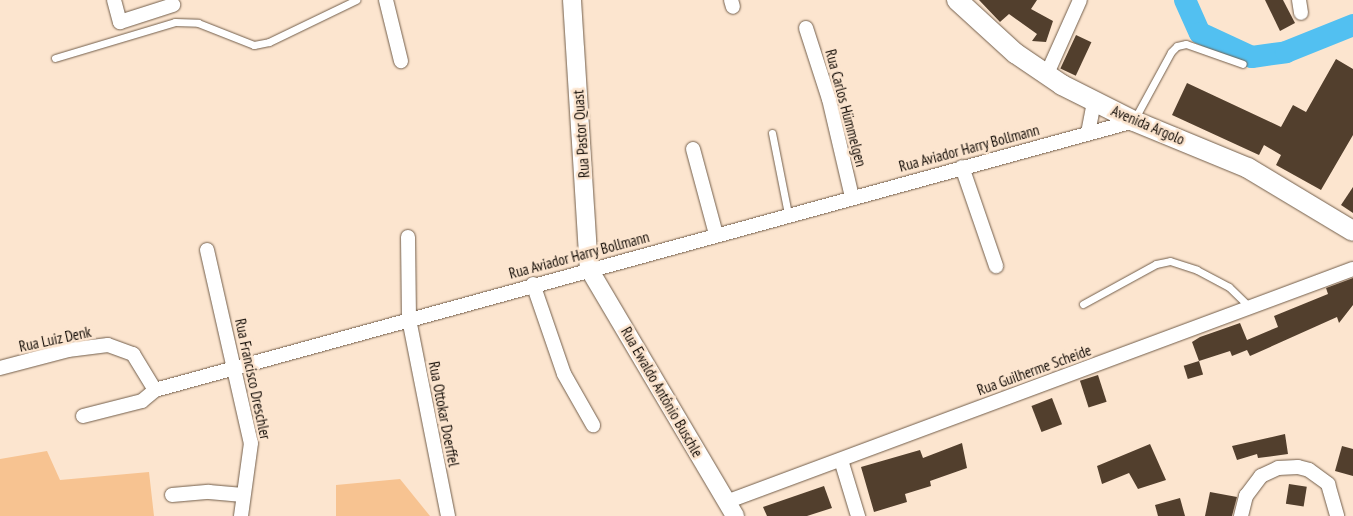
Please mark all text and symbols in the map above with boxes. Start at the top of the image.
street label: Rua Carlos Hümmelgen [822,47,870,169]
street label: Rua Pastor Quast [569,89,593,179]
street label: Avenida Argolo [1108,101,1188,149]
street label: Rua Aviador Harry Bollmann [896,120,1042,176]
street label: Rua Aviador Harry Bollmann [506,227,652,283]
street label: Rua Francisco Dreschler [231,317,275,441]
street label: Rua Luiz Denk [17,323,93,355]
street label: Rua Ewaldo Antônio Buschle [617,324,707,460]
street label: Rua Guilherme Scheide [975,341,1093,399]
street label: Rua Ottokar Doerffel [425,360,463,468]

